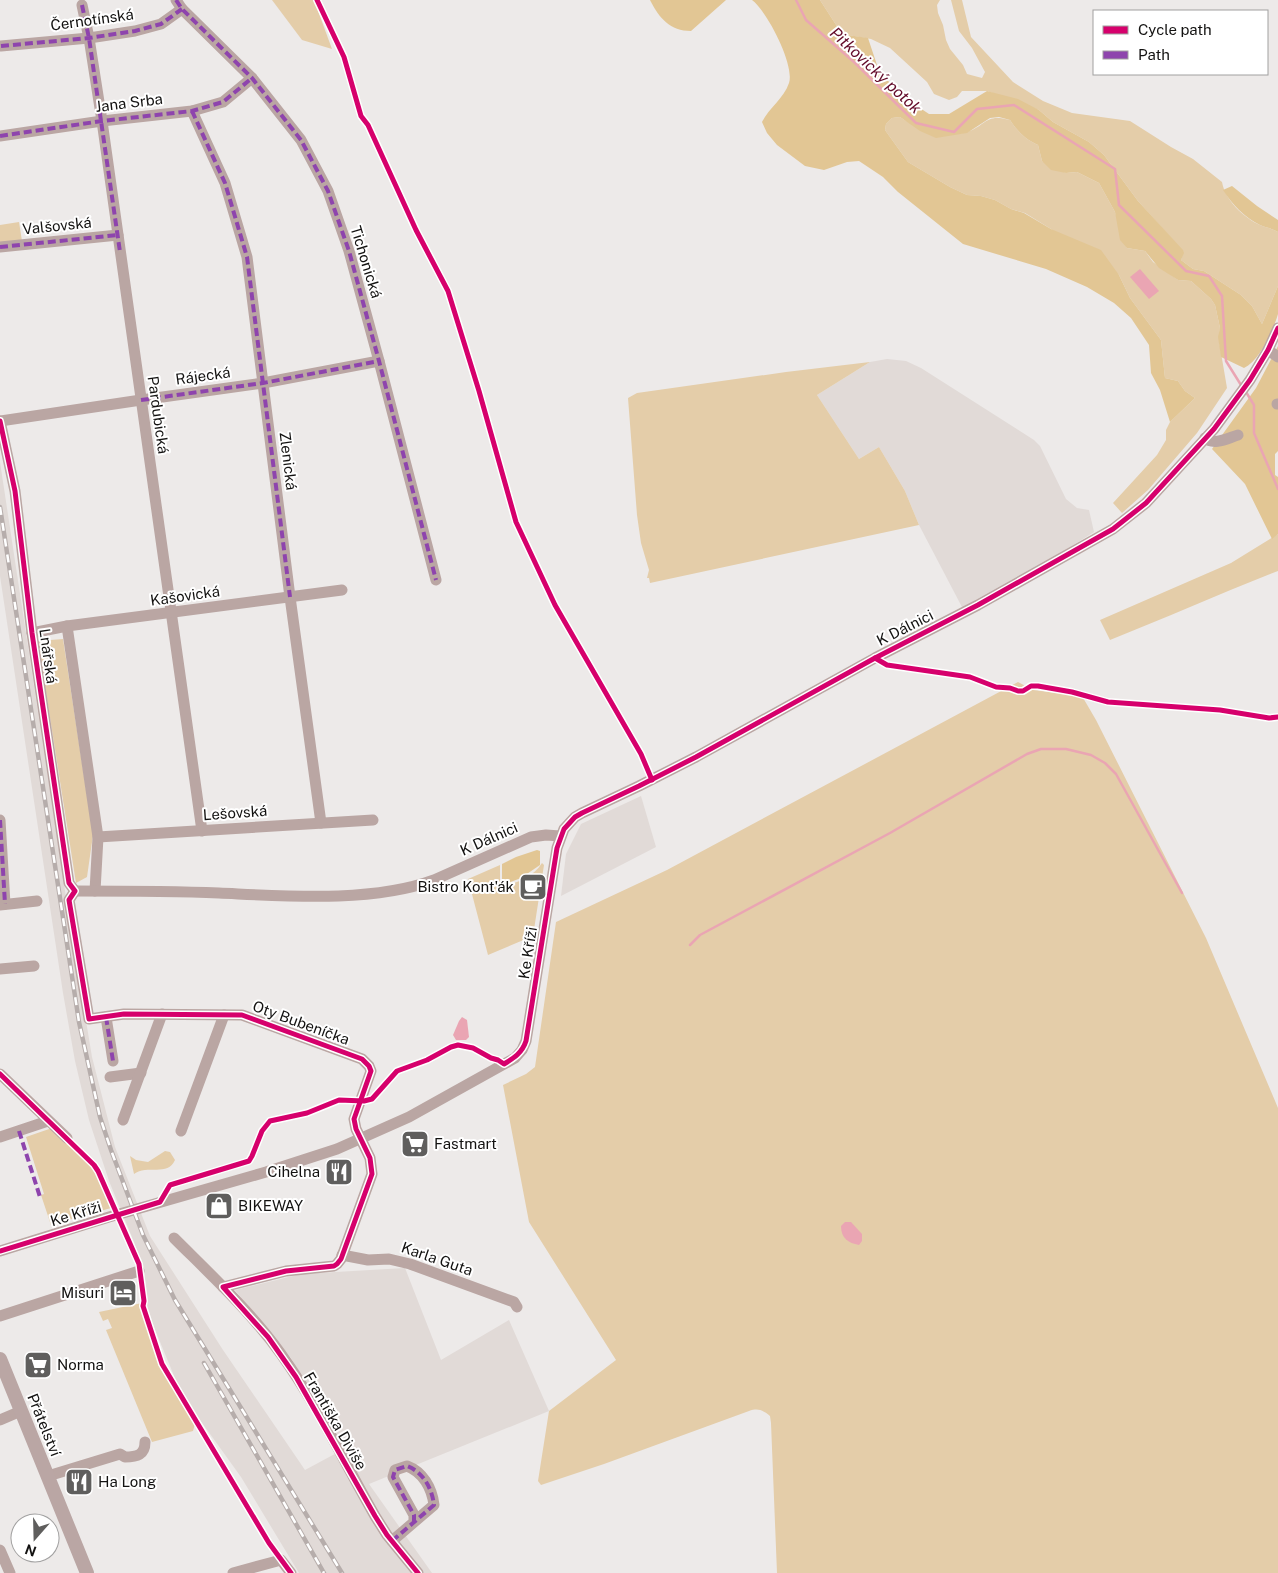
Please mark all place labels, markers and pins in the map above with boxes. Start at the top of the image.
cafe icon: Bistro Kont'ák [518,872,548,902]
place label: Bistro Kont'ák [417,878,514,895]
supermarket icon: Fastmart [400,1129,430,1159]
place label: Fastmart [434,1135,497,1152]
restaurant icon: Cihelna [324,1157,354,1187]
place label: Cihelna [267,1163,320,1180]
shop icon: BIKEWAY [204,1191,234,1221]
place label: BIKEWAY [238,1197,303,1214]
hotel icon: Misuri [108,1278,138,1308]
place label: Misuri [61,1284,104,1301]
supermarket icon: Norma [23,1350,53,1380]
place label: Norma [57,1356,104,1373]
restaurant icon: Ha Long [64,1467,94,1497]
place label: Ha Long [98,1473,156,1490]

